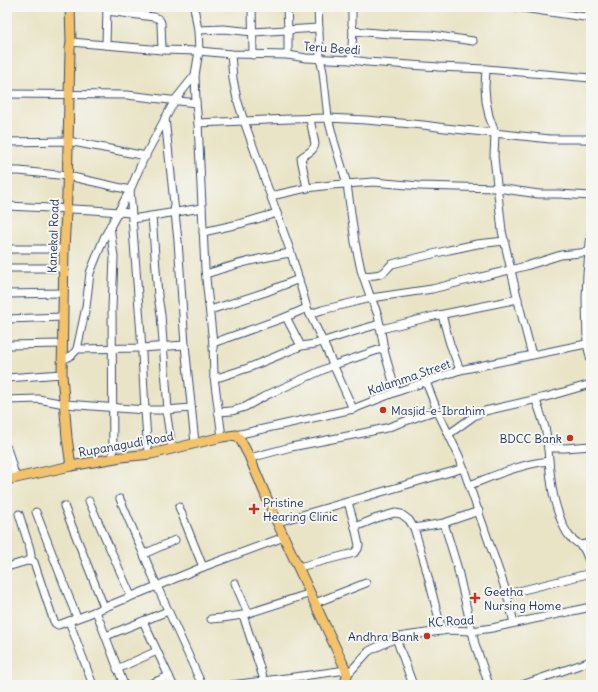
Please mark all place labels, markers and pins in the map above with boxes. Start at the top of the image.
place label: Masjid-e-Ibrahim [391,403,486,418]
marker: Masjid-e-Ibrahim [378,405,388,415]
place label: BDCC Bank [499,431,562,446]
marker: BDCC Bank [565,433,575,443]
place label: Pristine Hearing Clinic [263,495,338,524]
marker: Pristine Hearing Clinic [248,503,260,515]
place label: Geetha Nursing Home [484,584,561,613]
marker: Geetha Nursing Home [469,592,481,604]
place label: Andhra Bank [348,629,419,644]
marker: Andhra Bank [422,631,432,641]

